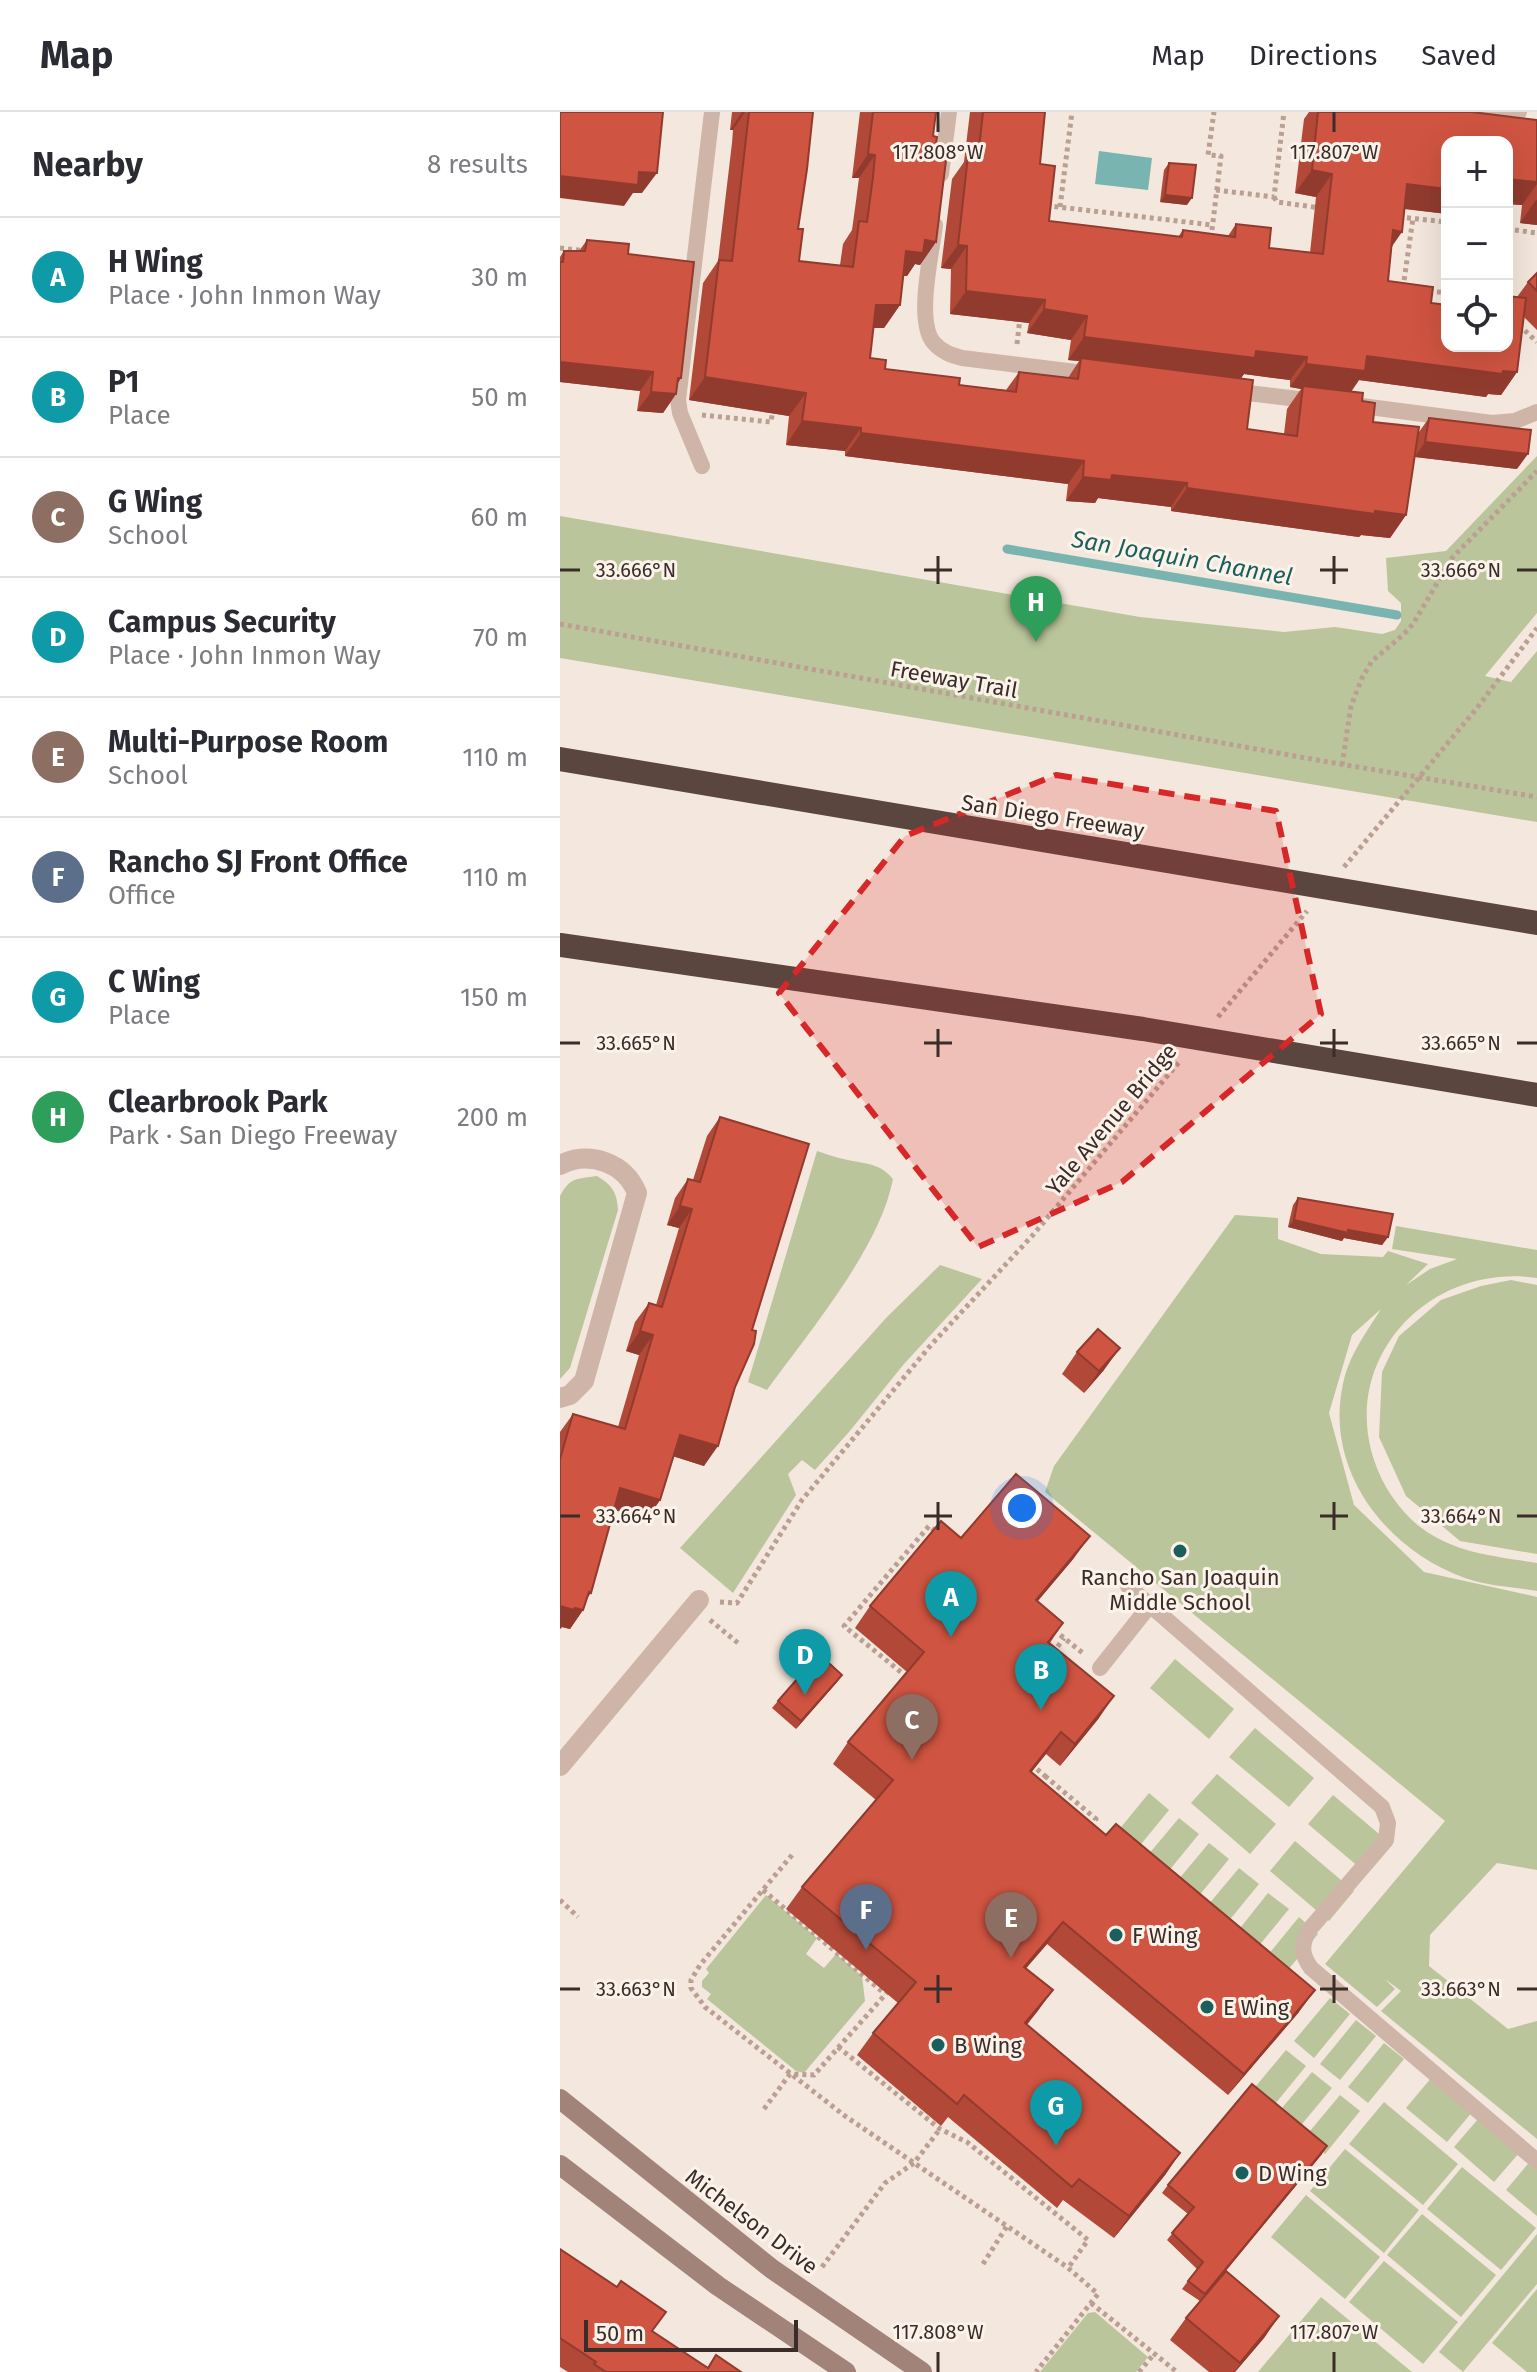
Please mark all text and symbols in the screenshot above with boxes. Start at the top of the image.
text: Map [40,32,113,78]
text: Map [1151,39,1205,72]
text: Directions [1249,39,1377,72]
text: Saved [1421,39,1497,72]
map controls [1441,136,1513,352]
button: + [1441,136,1513,208]
text: 117.808°W [893,140,984,164]
text: 117.807°W [1290,140,1379,164]
text: Nearby [32,144,143,185]
text: 8 results [427,149,528,180]
button: − [1441,208,1513,280]
text: H Wing [108,244,203,280]
text: A [50,262,66,293]
text: 30 m [471,262,528,293]
text: Place · John Inmon Way [108,280,381,311]
button: locate [1441,280,1513,352]
text: P1 [108,364,139,400]
text: B [50,382,66,413]
text: 50 m [471,382,528,413]
text: Place [108,400,171,431]
text: G Wing [108,484,202,520]
text: C [51,502,65,533]
text: 60 m [470,502,528,533]
text: School [108,520,188,551]
water label: San Joaquin Channel [1068,525,1295,591]
text: 33.666°N [596,558,676,582]
text: 33.666°N [1421,558,1501,582]
pin: H [1010,576,1062,642]
text: Campus Security [108,604,336,640]
text: D [50,622,66,653]
text: 70 m [473,622,528,653]
text: Place · John Inmon Way [108,640,381,671]
street label: Freeway Trail [888,655,1020,704]
text: Multi-Purpose Room [108,724,388,760]
text: E [51,742,65,773]
text: 110 m [462,742,528,773]
text: School [108,760,188,791]
street label: San Diego Freeway [960,789,1146,844]
text: Rancho SJ Front Office [108,844,408,880]
text: F [52,862,64,893]
text: 110 m [462,862,528,893]
text: Office [108,880,176,911]
text: C Wing [108,964,200,1000]
text: G [50,982,66,1013]
text: 150 m [460,982,528,1013]
text: Place [108,1000,171,1031]
text: 33.665°N [596,1031,676,1055]
text: 33.665°N [1421,1031,1501,1055]
street label: Yale Avenue Bridge [1040,1038,1183,1201]
text: Clearbrook Park [108,1084,328,1120]
text: H [49,1102,67,1133]
text: 200 m [457,1102,528,1133]
text: Park · San Diego Freeway [108,1120,397,1151]
your location [1002,1488,1042,1528]
text: 33.664°N [596,1504,676,1528]
text: 33.664°N [1421,1504,1501,1528]
marker: Rancho San Joaquin Middle School [1171,1542,1189,1560]
place label: Rancho San Joaquin Middle School [1080,1564,1280,1616]
pin: A [925,1571,977,1637]
pin: D [779,1629,831,1695]
pin: B [1015,1644,1067,1710]
pin: C [886,1694,938,1760]
pin: F [840,1884,892,1950]
pin: E [985,1892,1037,1958]
place label: F Wing [1132,1922,1198,1949]
marker: F Wing [1107,1926,1125,1944]
text: 33.663°N [596,1977,676,2001]
text: 33.663°N [1421,1977,1501,2001]
place label: E Wing [1223,1994,1290,2021]
marker: E Wing [1198,1998,1216,2016]
place label: B Wing [954,2032,1022,2059]
marker: B Wing [929,2036,947,2054]
pin: G [1030,2080,1082,2146]
place label: D Wing [1258,2160,1327,2187]
street label: Michelson Drive [680,2163,823,2280]
marker: D Wing [1233,2164,1251,2182]
scale bar [584,2316,798,2352]
text: 50 m [596,2320,644,2347]
text: 117.808°W [893,2320,984,2344]
text: 117.807°W [1290,2320,1379,2344]

